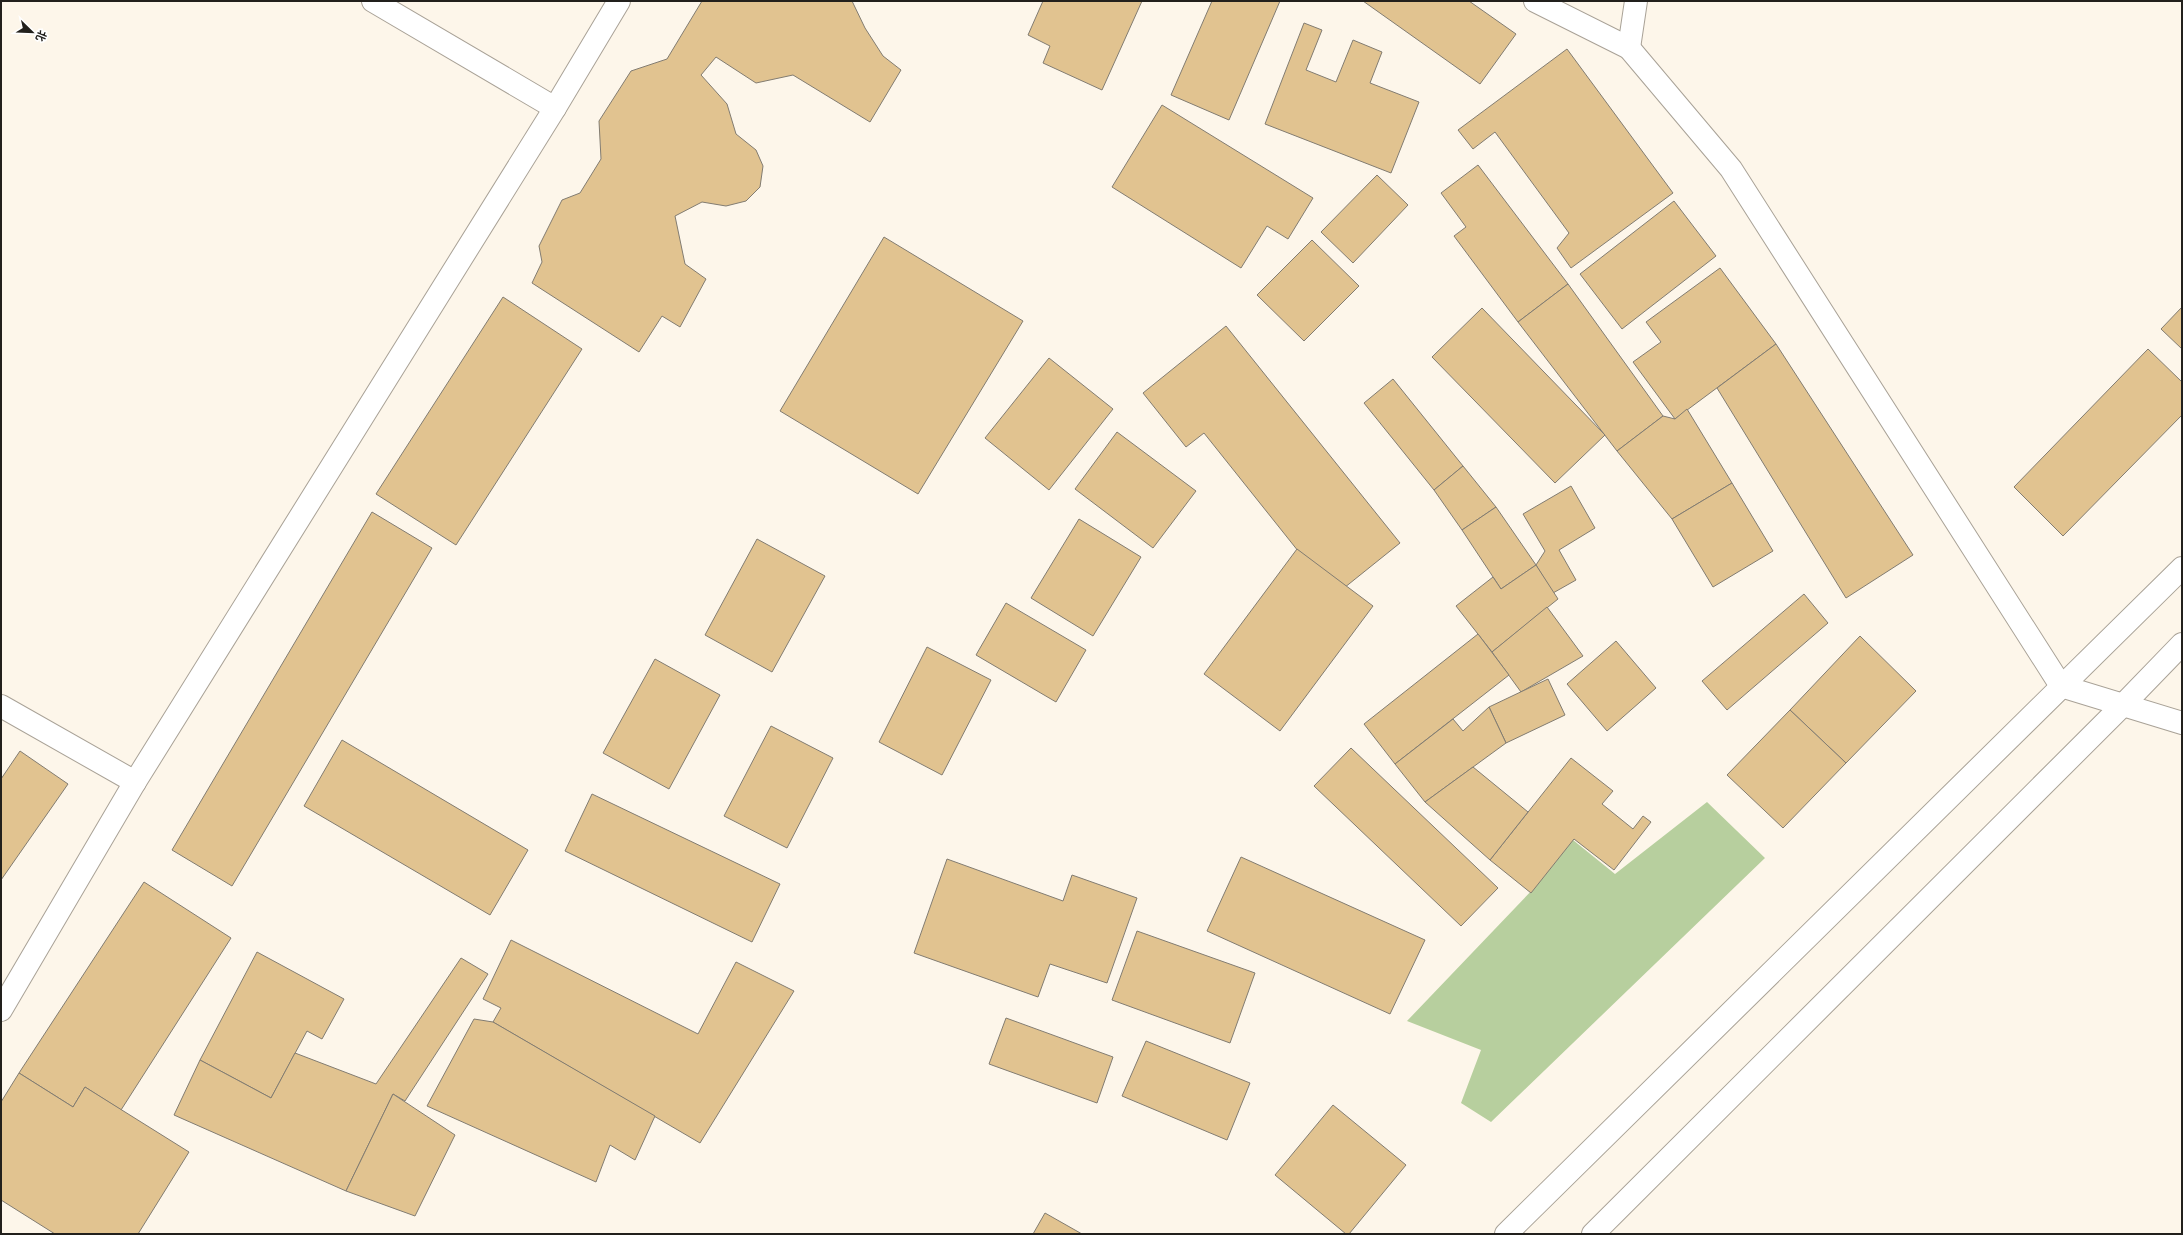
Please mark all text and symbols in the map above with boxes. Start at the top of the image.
north arrow [12,12,52,52]
text: 北 [32,28,51,44]

